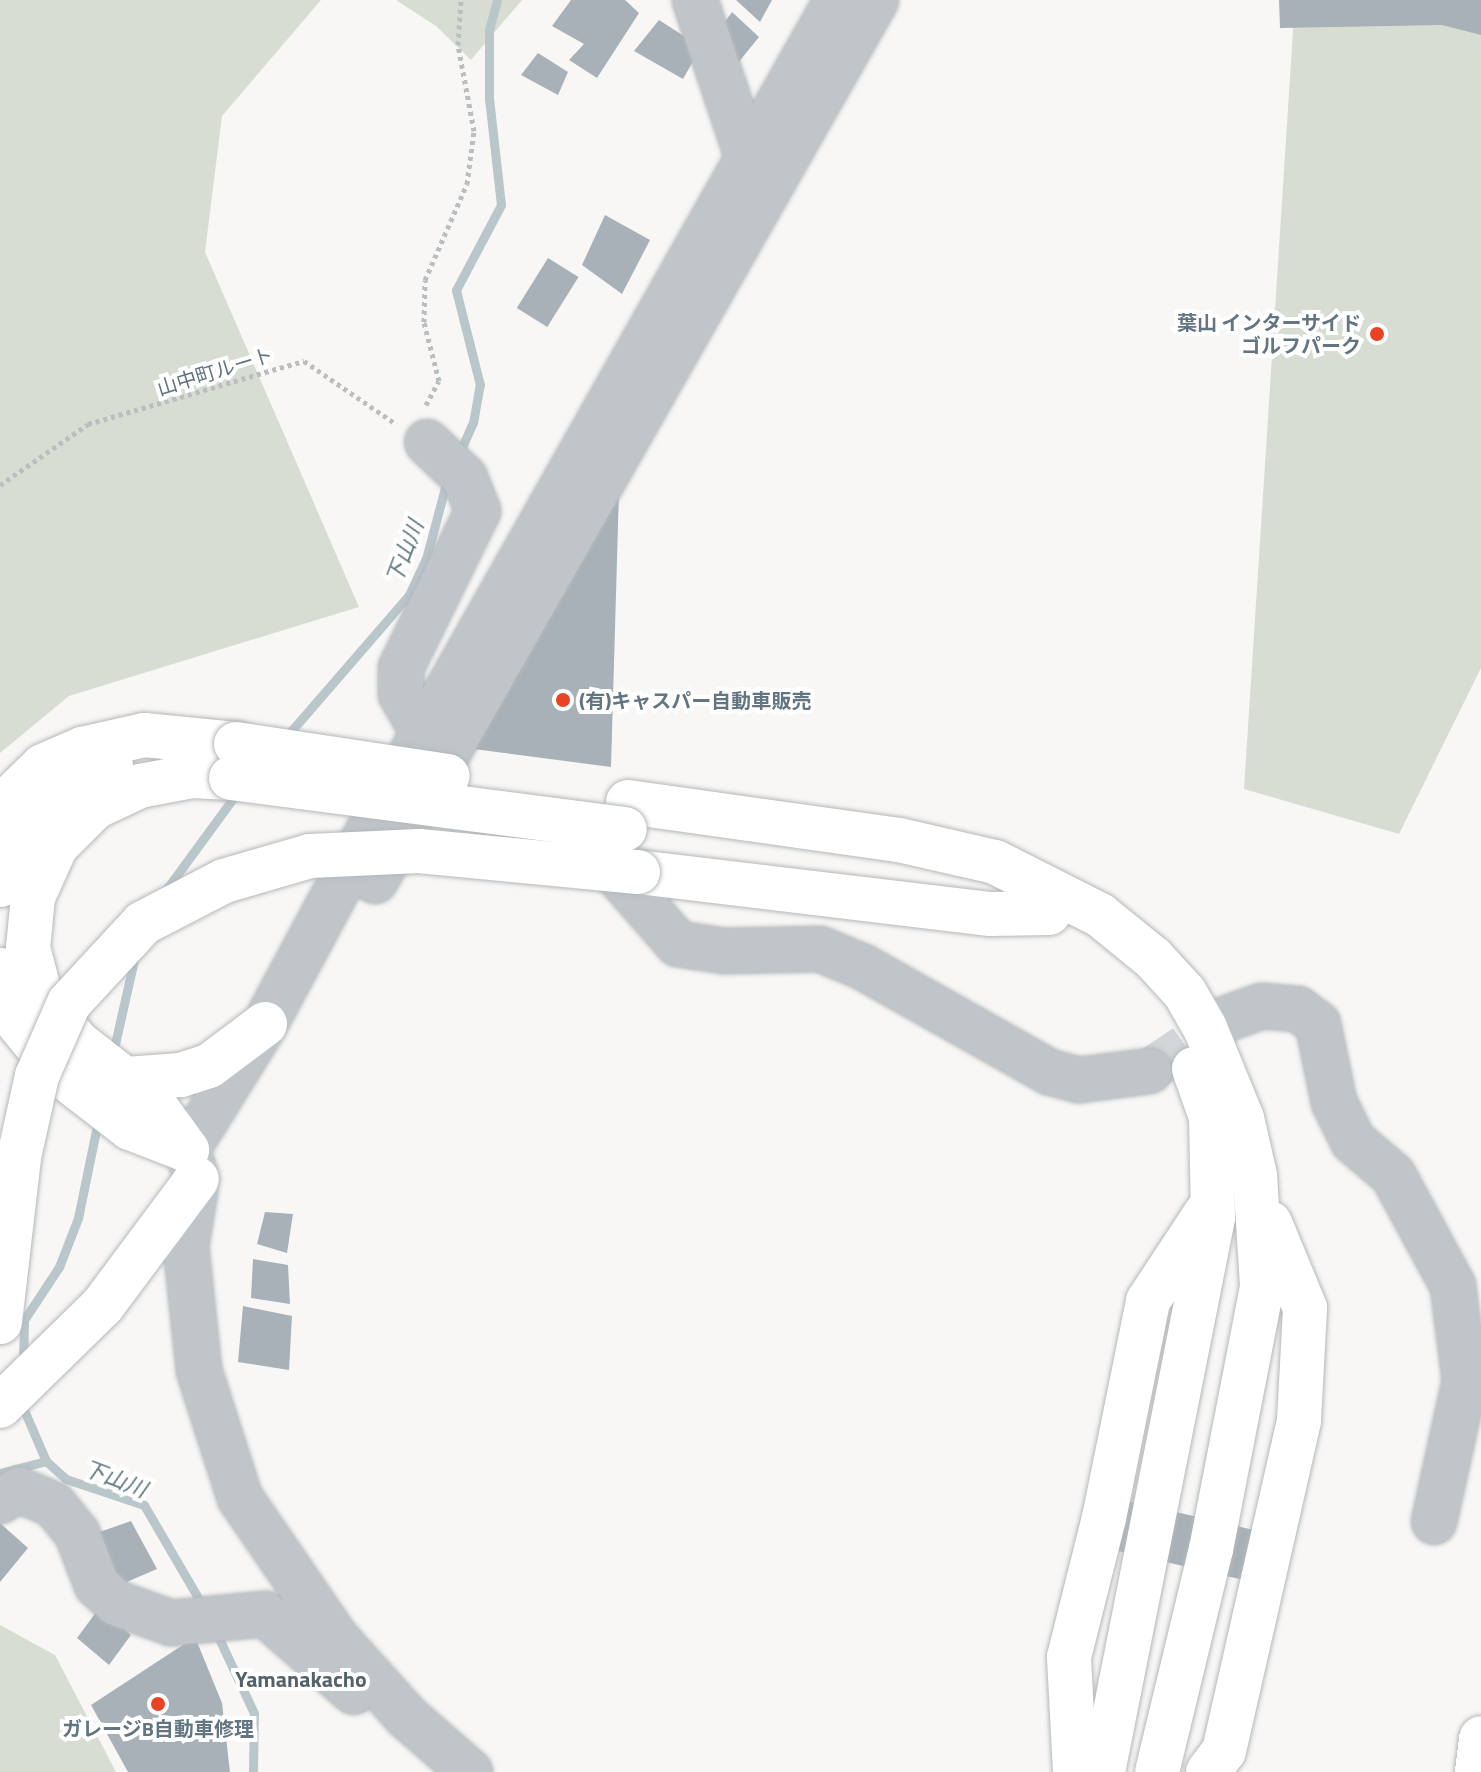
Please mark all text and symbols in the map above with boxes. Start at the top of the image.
place label: 葉山 インターサイド ゴルフパーク [1177,310,1361,357]
marker: 葉山 インターサイド ゴルフパーク [1368,325,1386,343]
street label: 山中町ルート [154,342,276,400]
water label: 下山川 [381,516,429,588]
place label: (有)キャスパー自動車販売 [579,688,811,712]
marker: (有)キャスパー自動車販売 [554,691,572,709]
water label: 下山川 [79,1455,151,1503]
district label: Yamanakacho [235,1667,367,1693]
marker: ガレージB自動車修理 [149,1695,167,1713]
place label: ガレージB自動車修理 [62,1716,254,1740]

